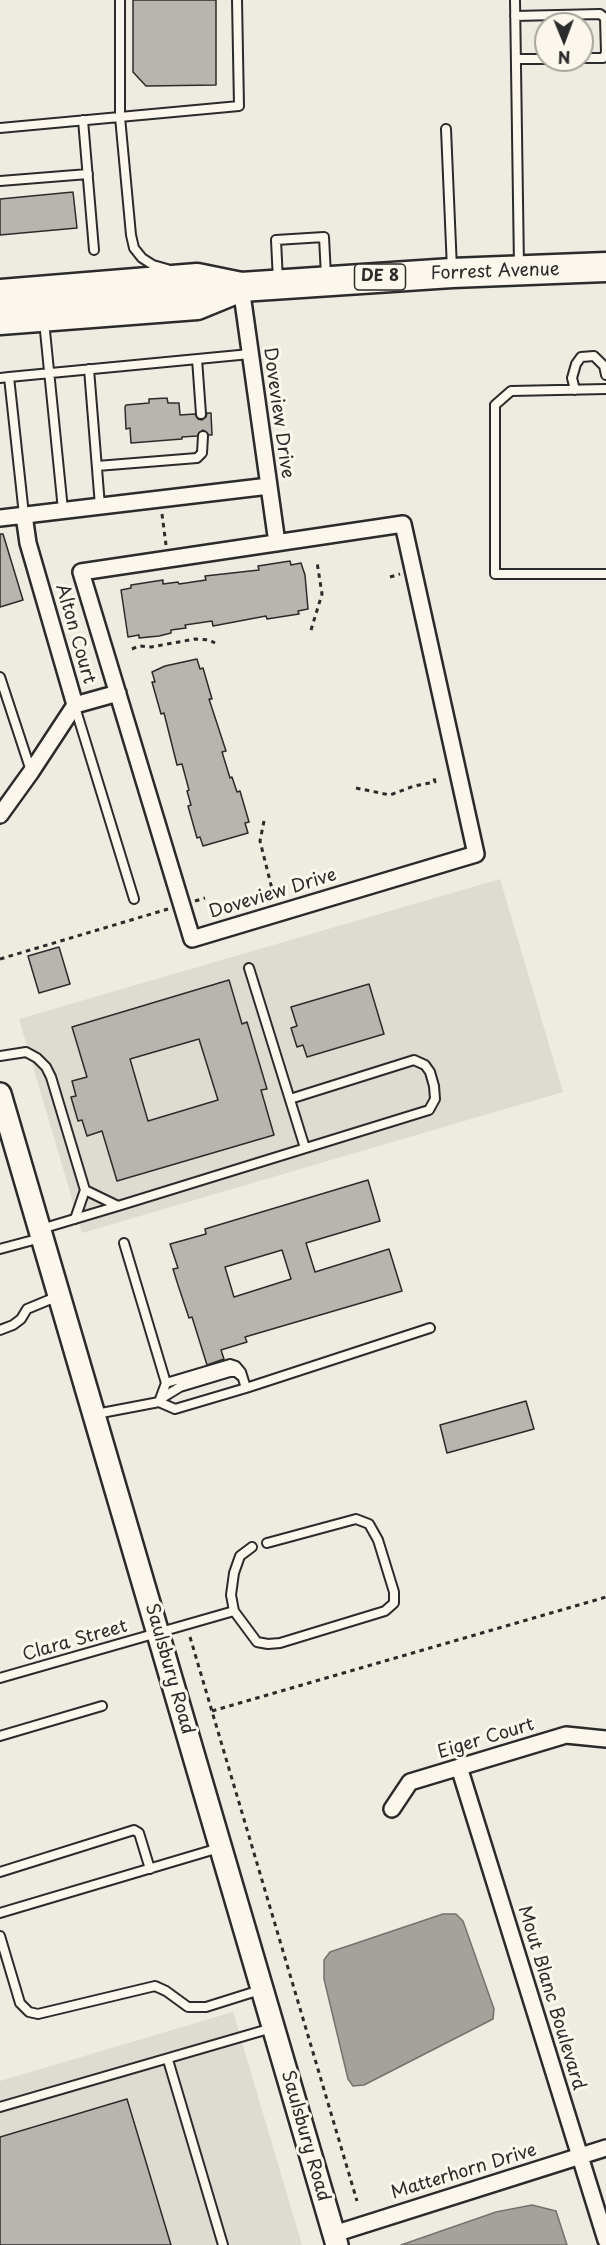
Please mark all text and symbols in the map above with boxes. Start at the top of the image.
north arrow [534,12,594,72]
text: N [558,46,571,70]
street label: Forrest Avenue [430,259,560,285]
road number: DE 8 [354,264,406,290]
street label: Doveview Drive [258,346,298,480]
street label: Alton Court [50,582,100,686]
street label: Doveview Drive [207,864,339,924]
street label: Saulsbury Road [140,1601,198,1737]
street label: Clara Street [20,1616,130,1666]
street label: Eiger Court [435,1714,537,1764]
street label: Mout Blanc Boulevard [513,1903,589,2093]
street label: Saulsbury Road [276,2068,334,2204]
street label: Matterhorn Drive [389,2140,539,2204]

